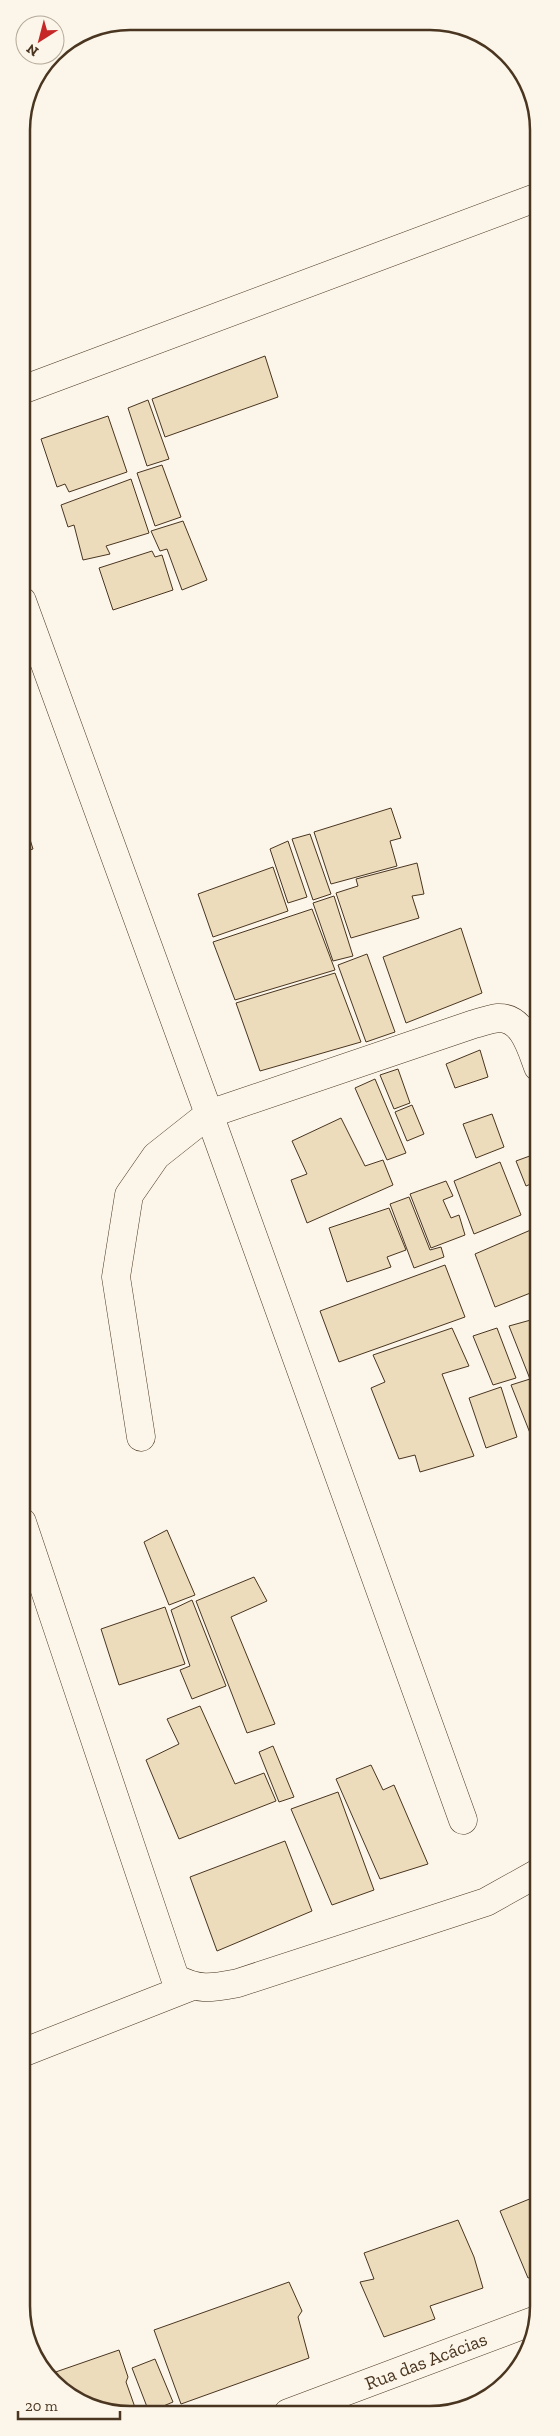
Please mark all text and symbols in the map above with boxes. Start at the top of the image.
north arrow [15,15,65,65]
text: N [23,40,42,60]
street label: Rua das Acácias [362,2327,490,2395]
scale bar [18,2388,120,2420]
text: 20 m [25,2397,58,2415]

